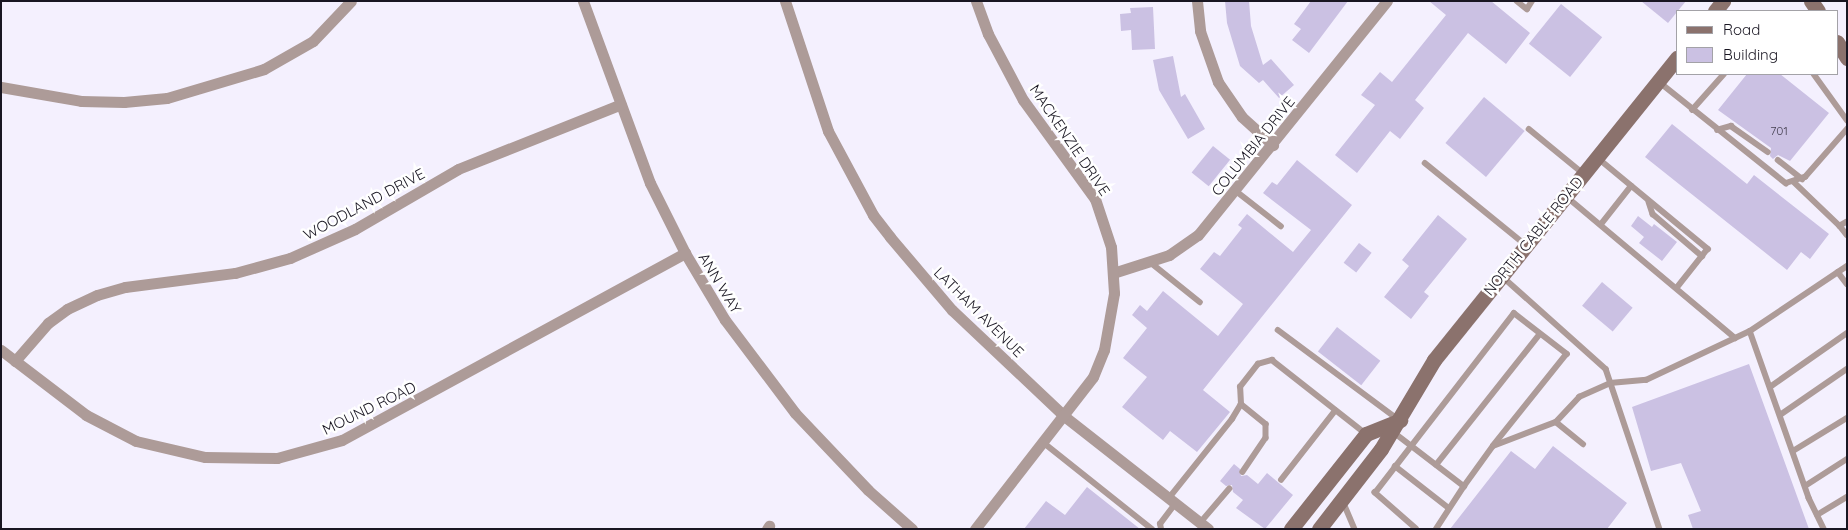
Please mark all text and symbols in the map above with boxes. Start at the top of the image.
legend [1676,10,1838,75]
text: Road [1723,20,1760,39]
text: Building [1723,45,1778,64]
street label: MACKENZIE DRIVE [1026,81,1114,199]
street label: COLUMBIA DRIVE [1207,93,1299,199]
house number: 701 [1770,124,1788,138]
street label: WOODLAND DRIVE [300,164,428,244]
street label: NORTH CABLE ROAD [1479,173,1587,299]
street label: ANN WAY [695,250,745,316]
street label: LATHAM AVENUE [930,263,1028,361]
street label: MOUND ROAD [319,378,419,438]

